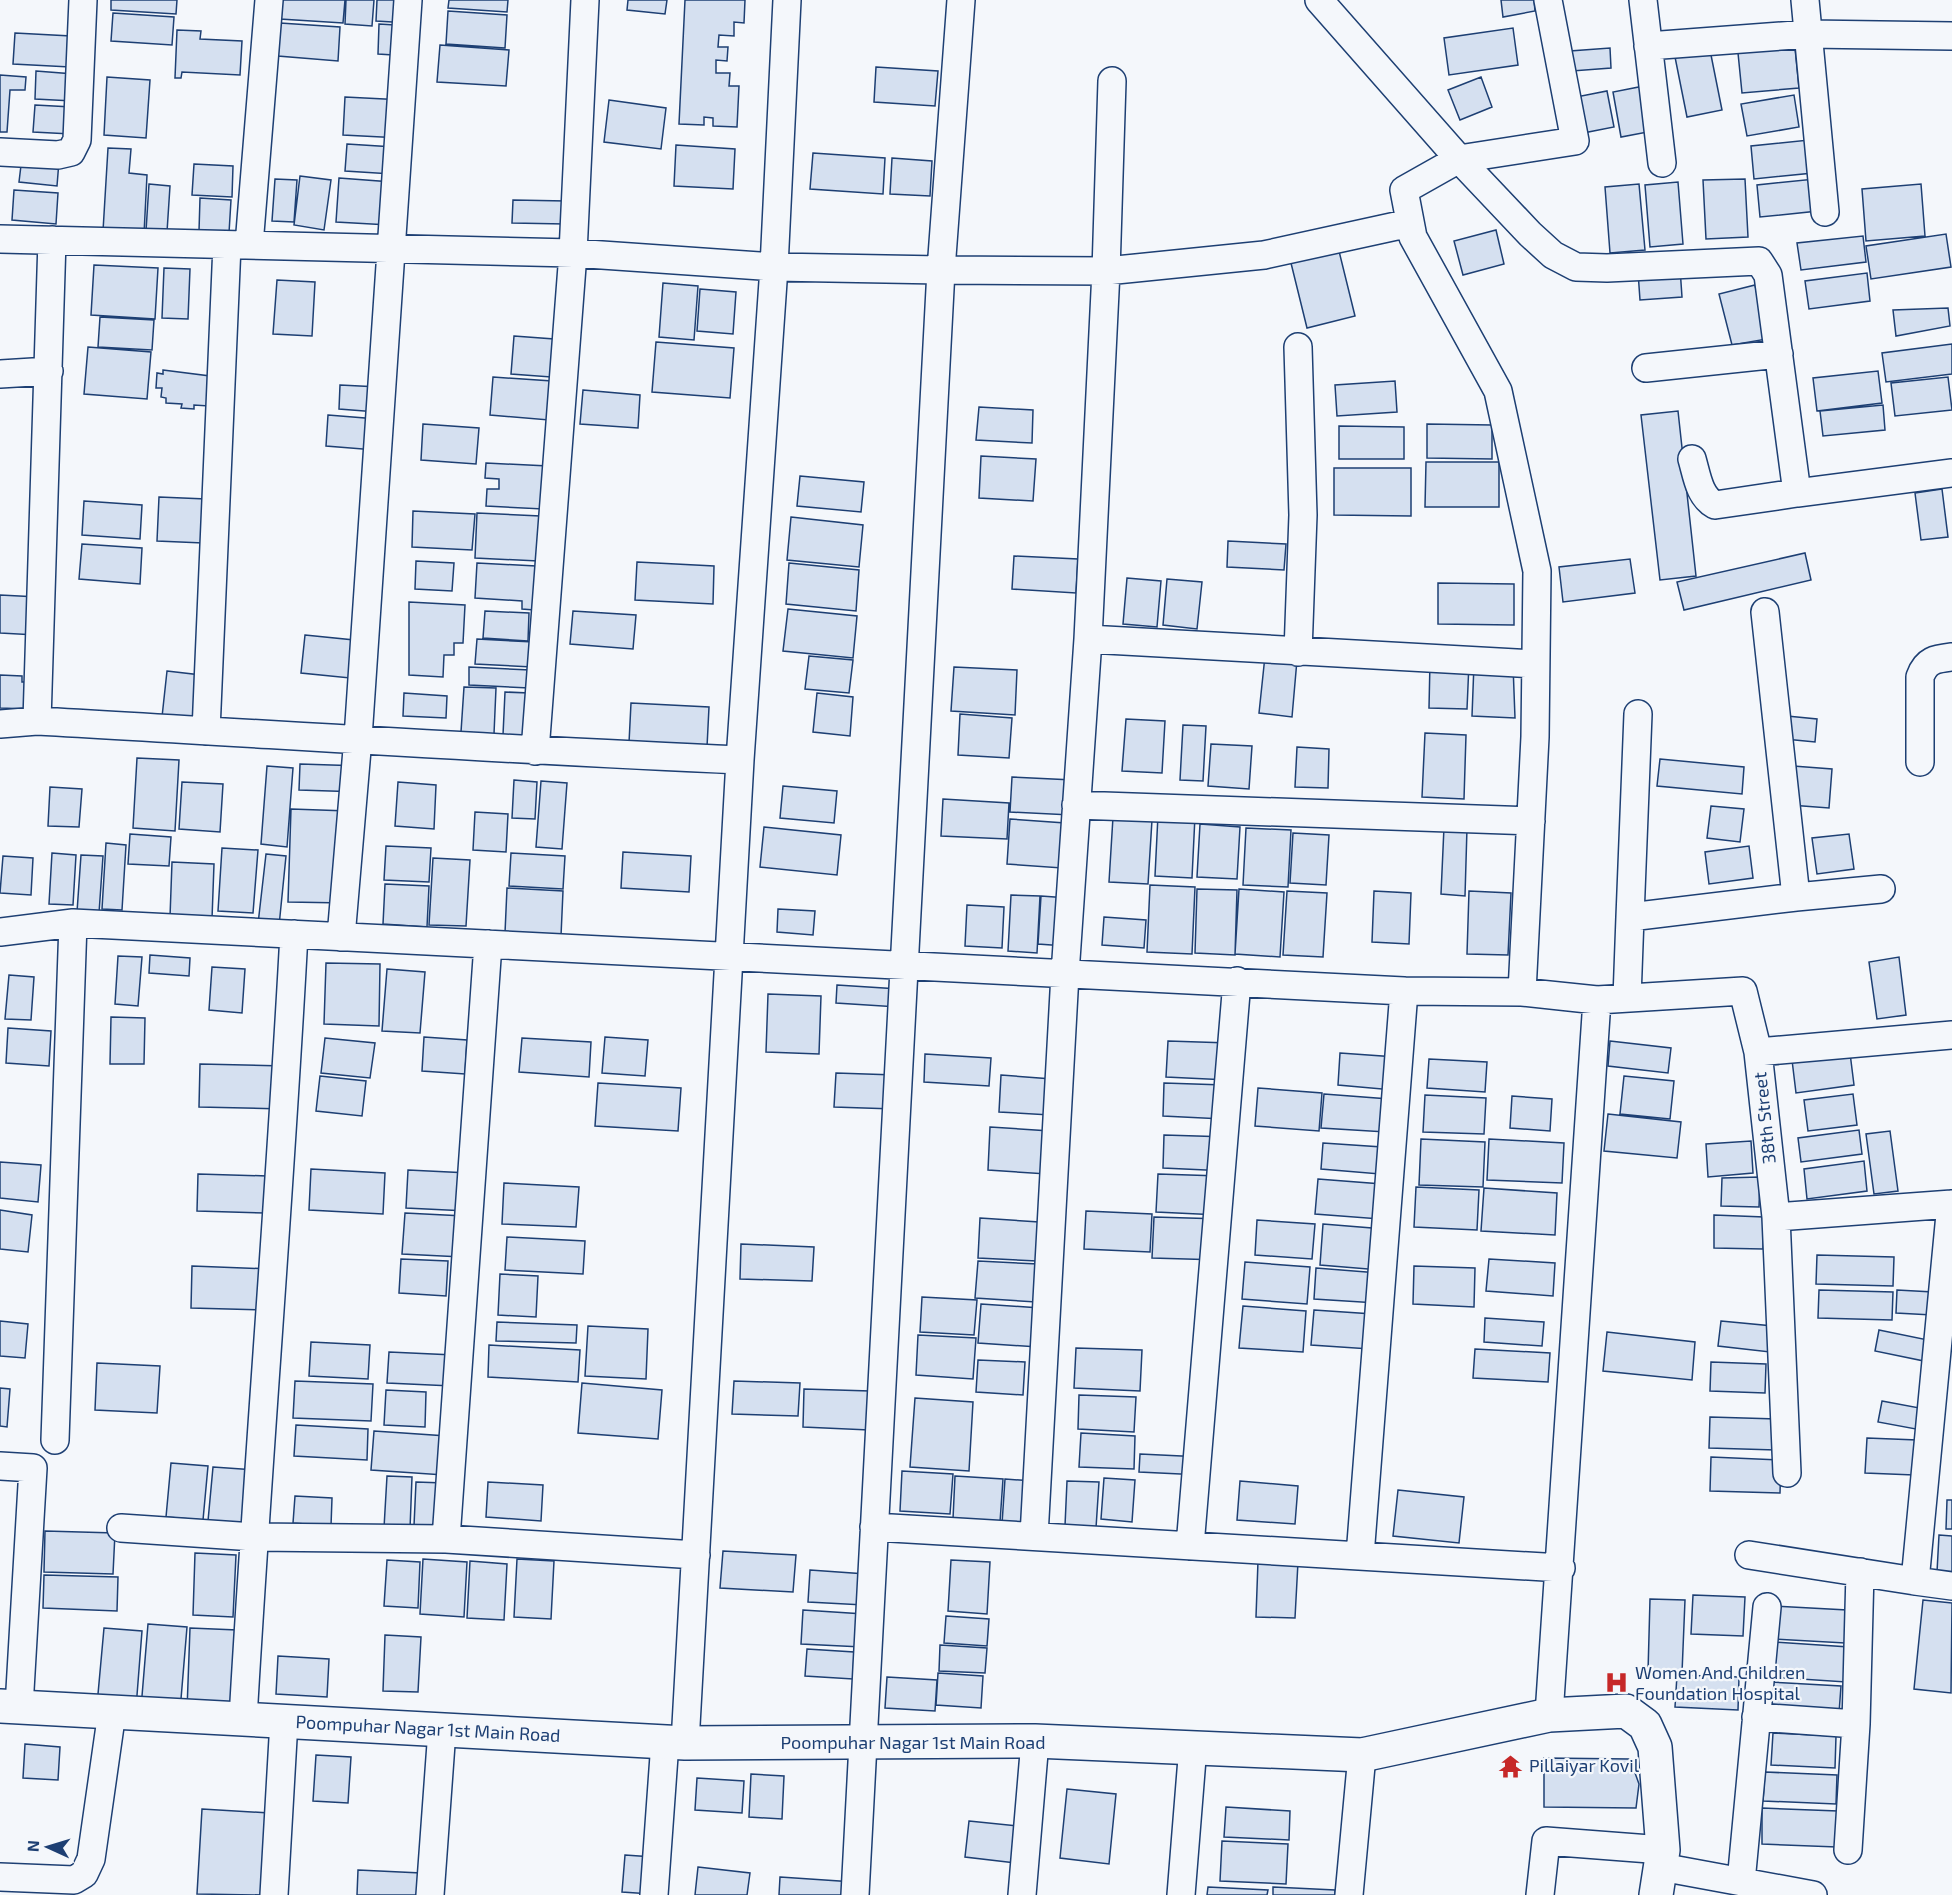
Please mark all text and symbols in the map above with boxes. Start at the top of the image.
street label: 38th Street [1748,1071,1780,1165]
place label: Women And Children Foundation Hospital [1635,1661,1805,1704]
hospital icon: Women And Children Foundation Hospital [1604,1670,1630,1696]
street label: Poompuhar Nagar 1st Main Road [295,1710,561,1746]
street label: Poompuhar Nagar 1st Main Road [780,1731,1046,1753]
temple icon: Pillaiyar Kovil [1498,1753,1524,1779]
place label: Pillaiyar Kovil [1529,1754,1640,1776]
north arrow [18,1817,78,1877]
text: N [23,1839,42,1852]

